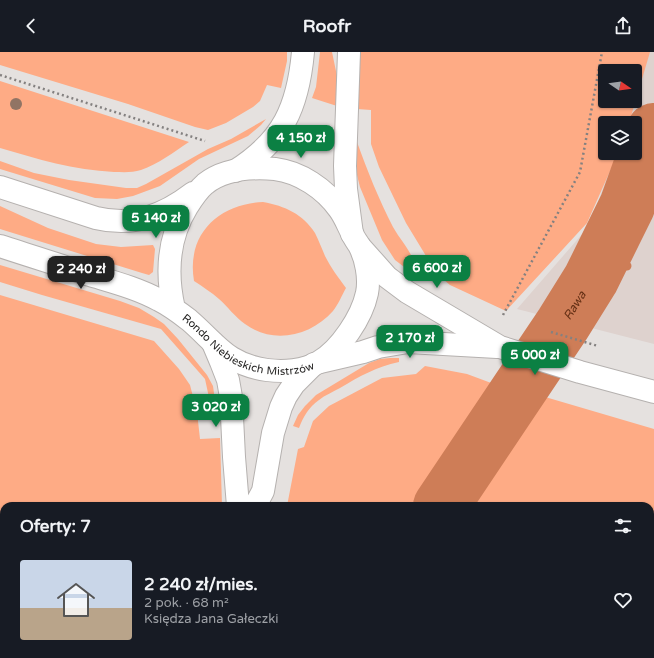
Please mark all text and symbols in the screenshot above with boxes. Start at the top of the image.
icon: back [20,15,42,37]
text: Roofr [303,15,351,37]
icon: share [612,15,634,37]
north arrow [598,64,642,108]
map controls [598,64,642,160]
button: layers [598,116,642,160]
pin: 4 150 zł [260,125,342,159]
text: 4 150 zł [276,130,326,146]
pin: 5 140 zł [115,205,197,239]
text: 5 140 zł [131,210,181,226]
pin: 6 600 zł [396,255,478,289]
pin: 2 240 zł [40,256,122,290]
text: 6 600 zł [412,260,462,276]
text: 2 240 zł [56,261,106,277]
water label: Rawa [560,288,589,322]
street label: Rondo Niebieskich Mistrzów [180,311,316,377]
pin: 2 170 zł [369,325,451,359]
text: 2 170 zł [385,330,435,346]
pin: 5 000 zł [494,342,576,376]
text: 5 000 zł [510,347,560,363]
pin: 3 020 zł [175,394,257,428]
text: 3 020 zł [191,399,241,415]
icon: filters [612,515,634,537]
text: Oferty: 7 [20,516,91,537]
text: 2 240 zł/mies. [144,574,258,595]
icon: home [52,576,100,624]
icon: heart [612,589,634,611]
text: 2 pok. · 68 m² [144,595,229,611]
text: Księdza Jana Gałeczki [144,611,278,627]

